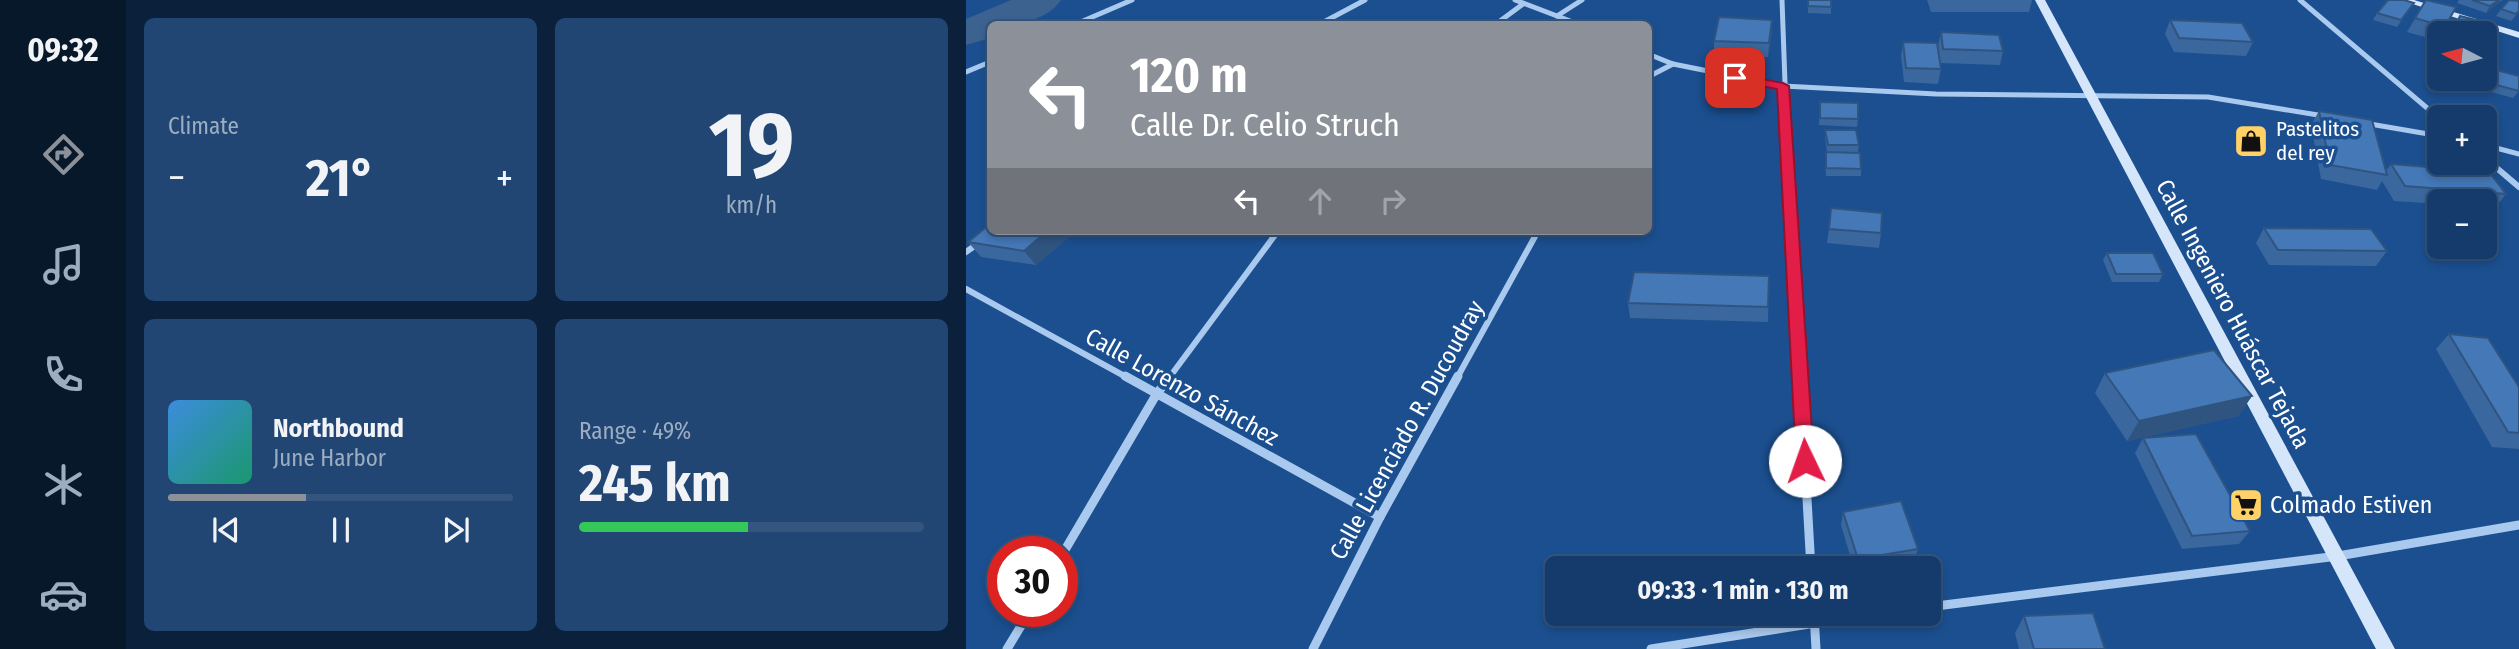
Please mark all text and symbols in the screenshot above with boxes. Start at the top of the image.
north arrow [2427,21,2497,91]
map controls [2427,21,2497,259]
text: 09:32 [27,31,99,69]
text: 120 m [1130,46,1248,105]
pin [1705,48,1765,108]
icon: left [1015,49,1106,140]
icon: arrive [1716,59,1754,97]
text: 19 [709,91,794,200]
button: + [2427,105,2497,175]
text: Calle Dr. Celio Struch [1130,106,1400,144]
text: Climate [168,112,239,140]
place label: Pastelitos del rey [2276,116,2359,166]
shop icon: Pastelitos del rey [2232,122,2270,160]
icon: directions [39,130,88,179]
text: 21° [306,147,375,210]
text: − [168,155,185,201]
text: + [496,155,513,201]
street label: Calle Ingeniero Huáscar Tejada [2150,175,2316,453]
icon: left [1228,182,1266,220]
icon: ahead [1301,182,1339,220]
icon: right [1374,182,1412,220]
button: − [2427,189,2497,259]
text: km/h [726,191,777,219]
icon: music [39,240,88,289]
street label: Calle Licenciado R. Ducoudray [1324,295,1490,564]
street label: Calle Lorenzo Sánchez [1081,322,1283,452]
icon: phone [39,350,88,399]
text: Northbound [273,413,404,444]
text: Range · 49% [579,417,691,445]
position arrow [1768,424,1842,498]
text: June Harbor [273,444,386,472]
text: 245 km [579,452,731,515]
icon: climate [39,460,88,509]
supermarket icon: Colmado Estiven [2227,486,2265,524]
place label: Colmado Estiven [2270,491,2432,519]
icon: previous [207,511,245,549]
icon: pause [322,511,360,549]
icon: next [437,511,475,549]
speed limit sign: 30 [987,536,1078,627]
icon: car [39,570,88,619]
text: 09:33 · 1 min · 130 m [1637,575,1849,606]

